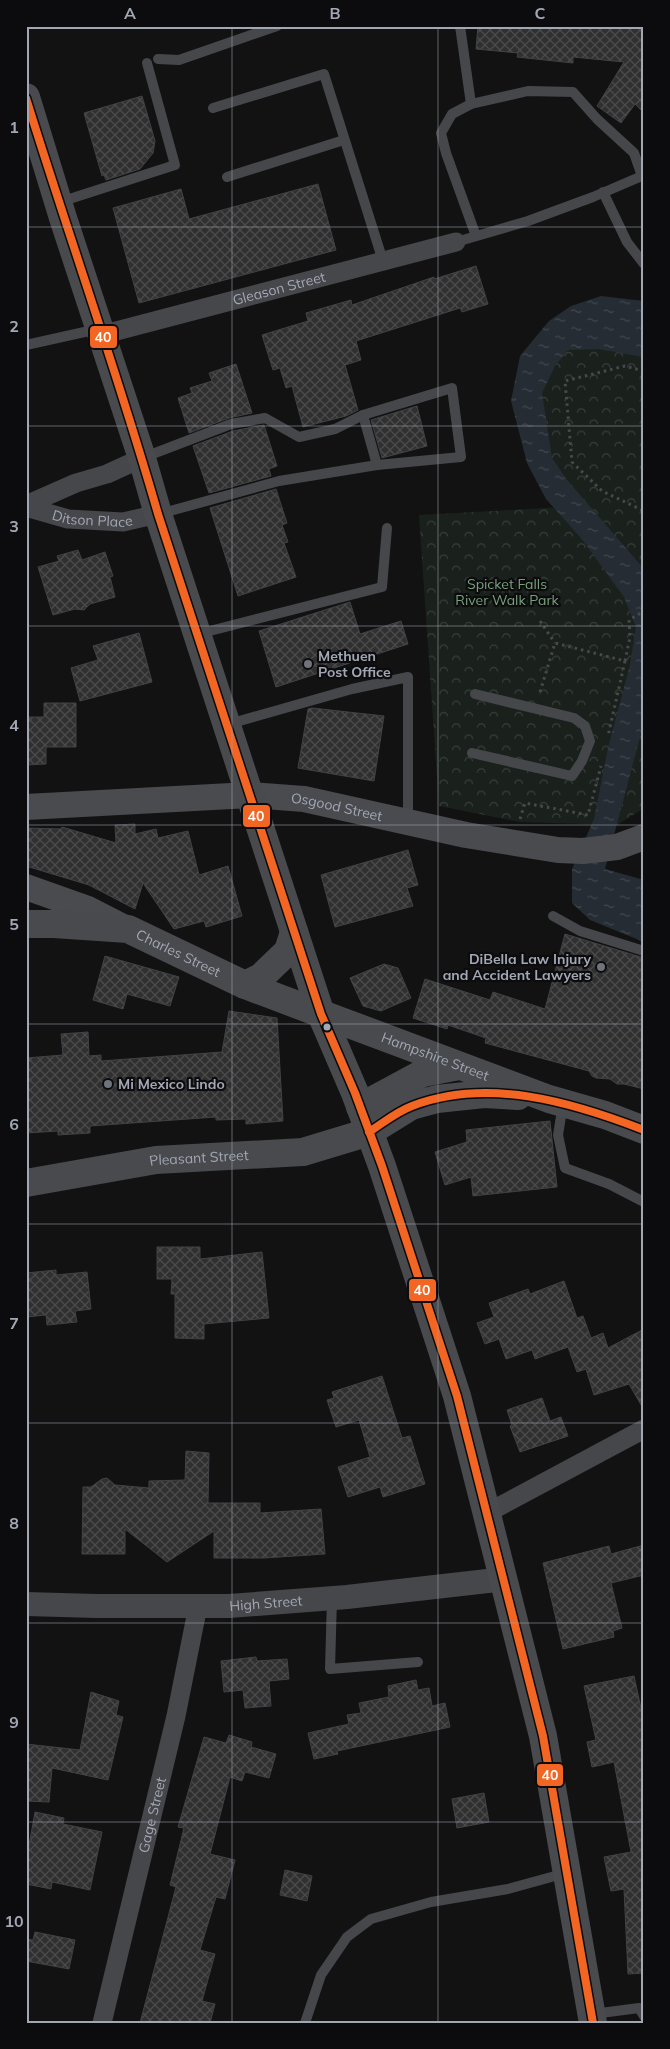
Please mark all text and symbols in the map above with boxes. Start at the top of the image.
text: A [124,3,136,23]
text: B [329,3,341,23]
text: C [535,3,546,23]
text: 1 [9,117,19,137]
street label: Gleason Street [231,268,327,309]
text: 2 [9,316,19,336]
line badge: 40 [89,325,118,349]
text: 40 [95,328,111,346]
street label: Ditson Place [50,506,134,531]
text: 3 [9,516,19,536]
park label: Spicket Falls River Walk Park [455,575,560,609]
place label: Methuen Post Office [318,647,391,681]
marker: Methuen Post Office [302,658,314,670]
text: 4 [9,715,19,735]
street label: Osgood Street [290,789,384,825]
line badge: 40 [242,804,271,828]
text: 40 [248,807,264,825]
text: 5 [9,914,19,934]
street label: Charles Street [133,925,224,981]
place label: DiBella Law Injury and Accident Lawyers [443,950,591,984]
marker: DiBella Law Injury and Accident Lawyers [595,961,607,973]
unlabelled marker [322,1022,332,1032]
street label: Hampshire Street [379,1028,492,1085]
place label: Mi Mexico Lindo [118,1075,225,1093]
marker: Mi Mexico Lindo [102,1078,114,1090]
text: 6 [9,1114,19,1134]
street label: Pleasant Street [148,1146,249,1170]
line badge: 40 [408,1278,437,1302]
text: 40 [414,1281,430,1299]
text: 7 [9,1313,19,1333]
text: 8 [9,1513,19,1533]
street label: High Street [229,1591,303,1615]
text: 9 [9,1712,19,1732]
line badge: 40 [536,1763,564,1787]
text: 40 [542,1766,558,1784]
street label: Gage Street [134,1775,170,1855]
text: 10 [4,1911,24,1931]

